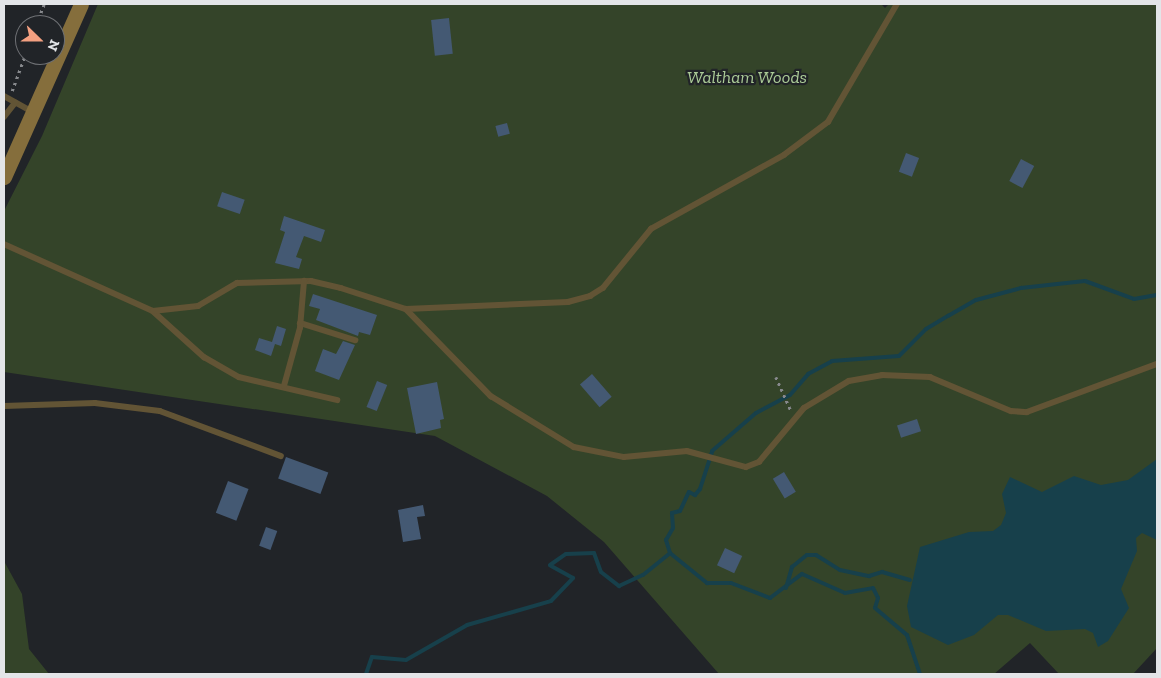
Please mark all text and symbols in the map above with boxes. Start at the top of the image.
north arrow [15,15,65,65]
text: N [44,37,63,54]
park label: Waltham Woods [687,66,807,88]

